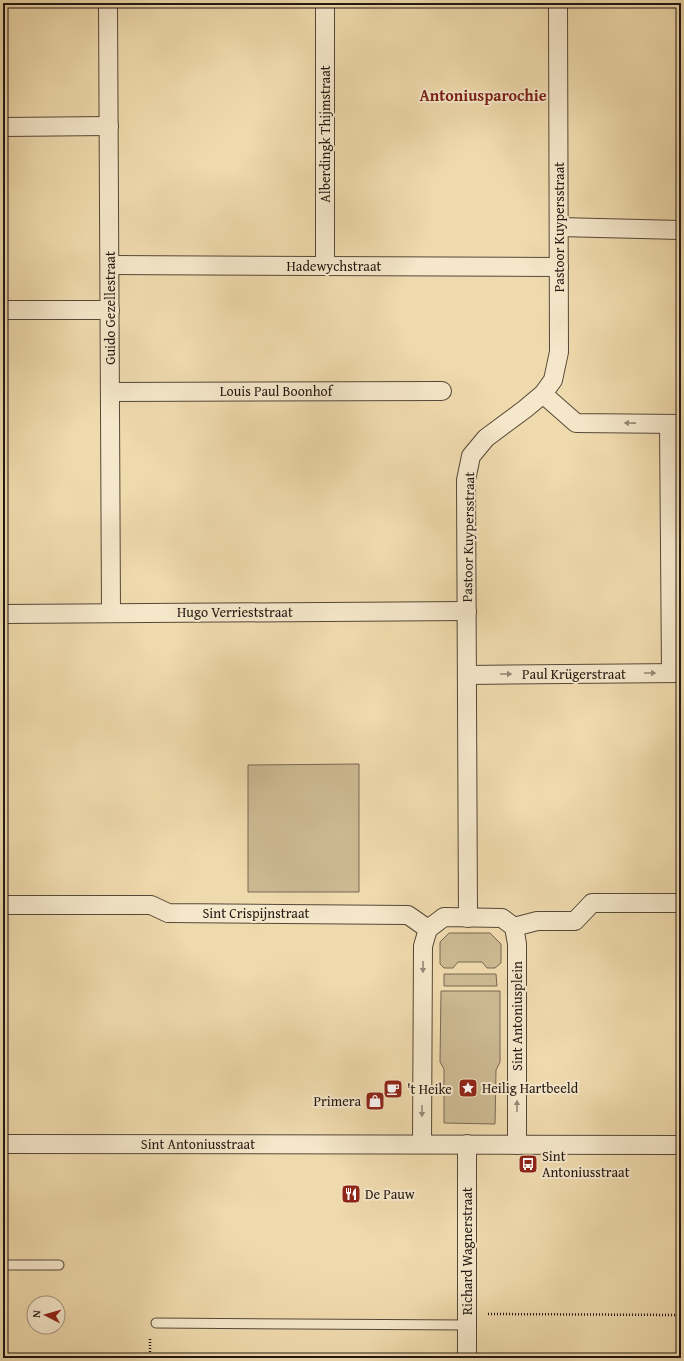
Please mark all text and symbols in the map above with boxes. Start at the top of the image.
street label: Alberdingk Thijmstraat [315,65,335,203]
district label: Antoniusparochie [419,83,547,107]
street label: Pastoor Kuypersstraat [549,162,569,292]
street label: Guido Gezellestraat [100,251,120,365]
street label: Hadewychstraat [286,256,382,276]
street label: Louis Paul Boonhof [220,381,334,401]
one-way arrow [623,420,636,426]
street label: Pastoor Kuypersstraat [457,472,479,602]
street label: Hugo Verrieststraat [177,602,293,622]
street label: Paul Krügerstraat [522,664,626,684]
one-way arrow [644,670,657,676]
one-way arrow [500,671,513,677]
street label: Sint Crispijnstraat [203,903,310,923]
one-way arrow [420,961,426,974]
street label: Sint Antoniusplein [507,961,527,1071]
place icon: Heilig Hartbeeld [457,1077,479,1099]
cafe icon: 't Heike [382,1078,404,1100]
place label: Heilig Hartbeeld [482,1078,579,1098]
place label: 't Heike [407,1079,452,1099]
shop icon: Primera [364,1090,386,1112]
place label: Primera [314,1091,361,1111]
one-way arrow [514,1099,520,1112]
one-way arrow [419,1105,425,1118]
street label: Sint Antoniusstraat [141,1134,255,1154]
place label: Sint Antoniusstraat [542,1146,630,1182]
bus stop icon: Sint Antoniusstraat [517,1153,539,1175]
restaurant icon: De Pauw [340,1183,362,1205]
place label: De Pauw [365,1184,415,1204]
street label: Richard Wagnerstraat [457,1187,477,1315]
north arrow [26,1295,66,1335]
text: N [28,1309,44,1318]

